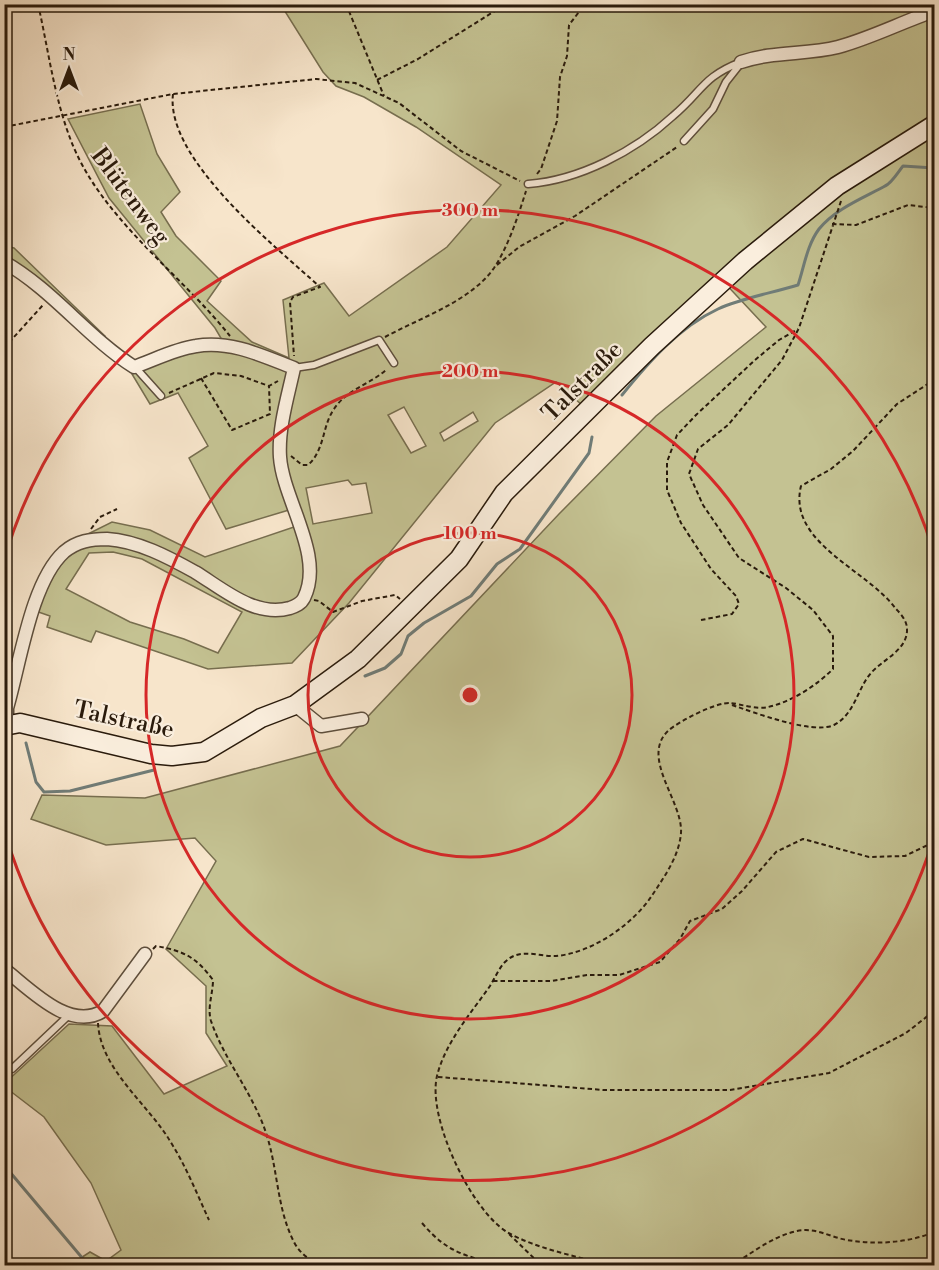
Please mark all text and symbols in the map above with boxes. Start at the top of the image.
north arrow [39,39,99,99]
text: N [63,45,76,65]
street label: Blütenweg [84,142,177,251]
text: 300 m [442,199,499,222]
street label: Talstraße [536,335,629,428]
text: 200 m [442,360,499,383]
text: 100 m [443,522,497,545]
centre of rings [460,685,480,705]
street label: Talstraße [71,695,177,745]

